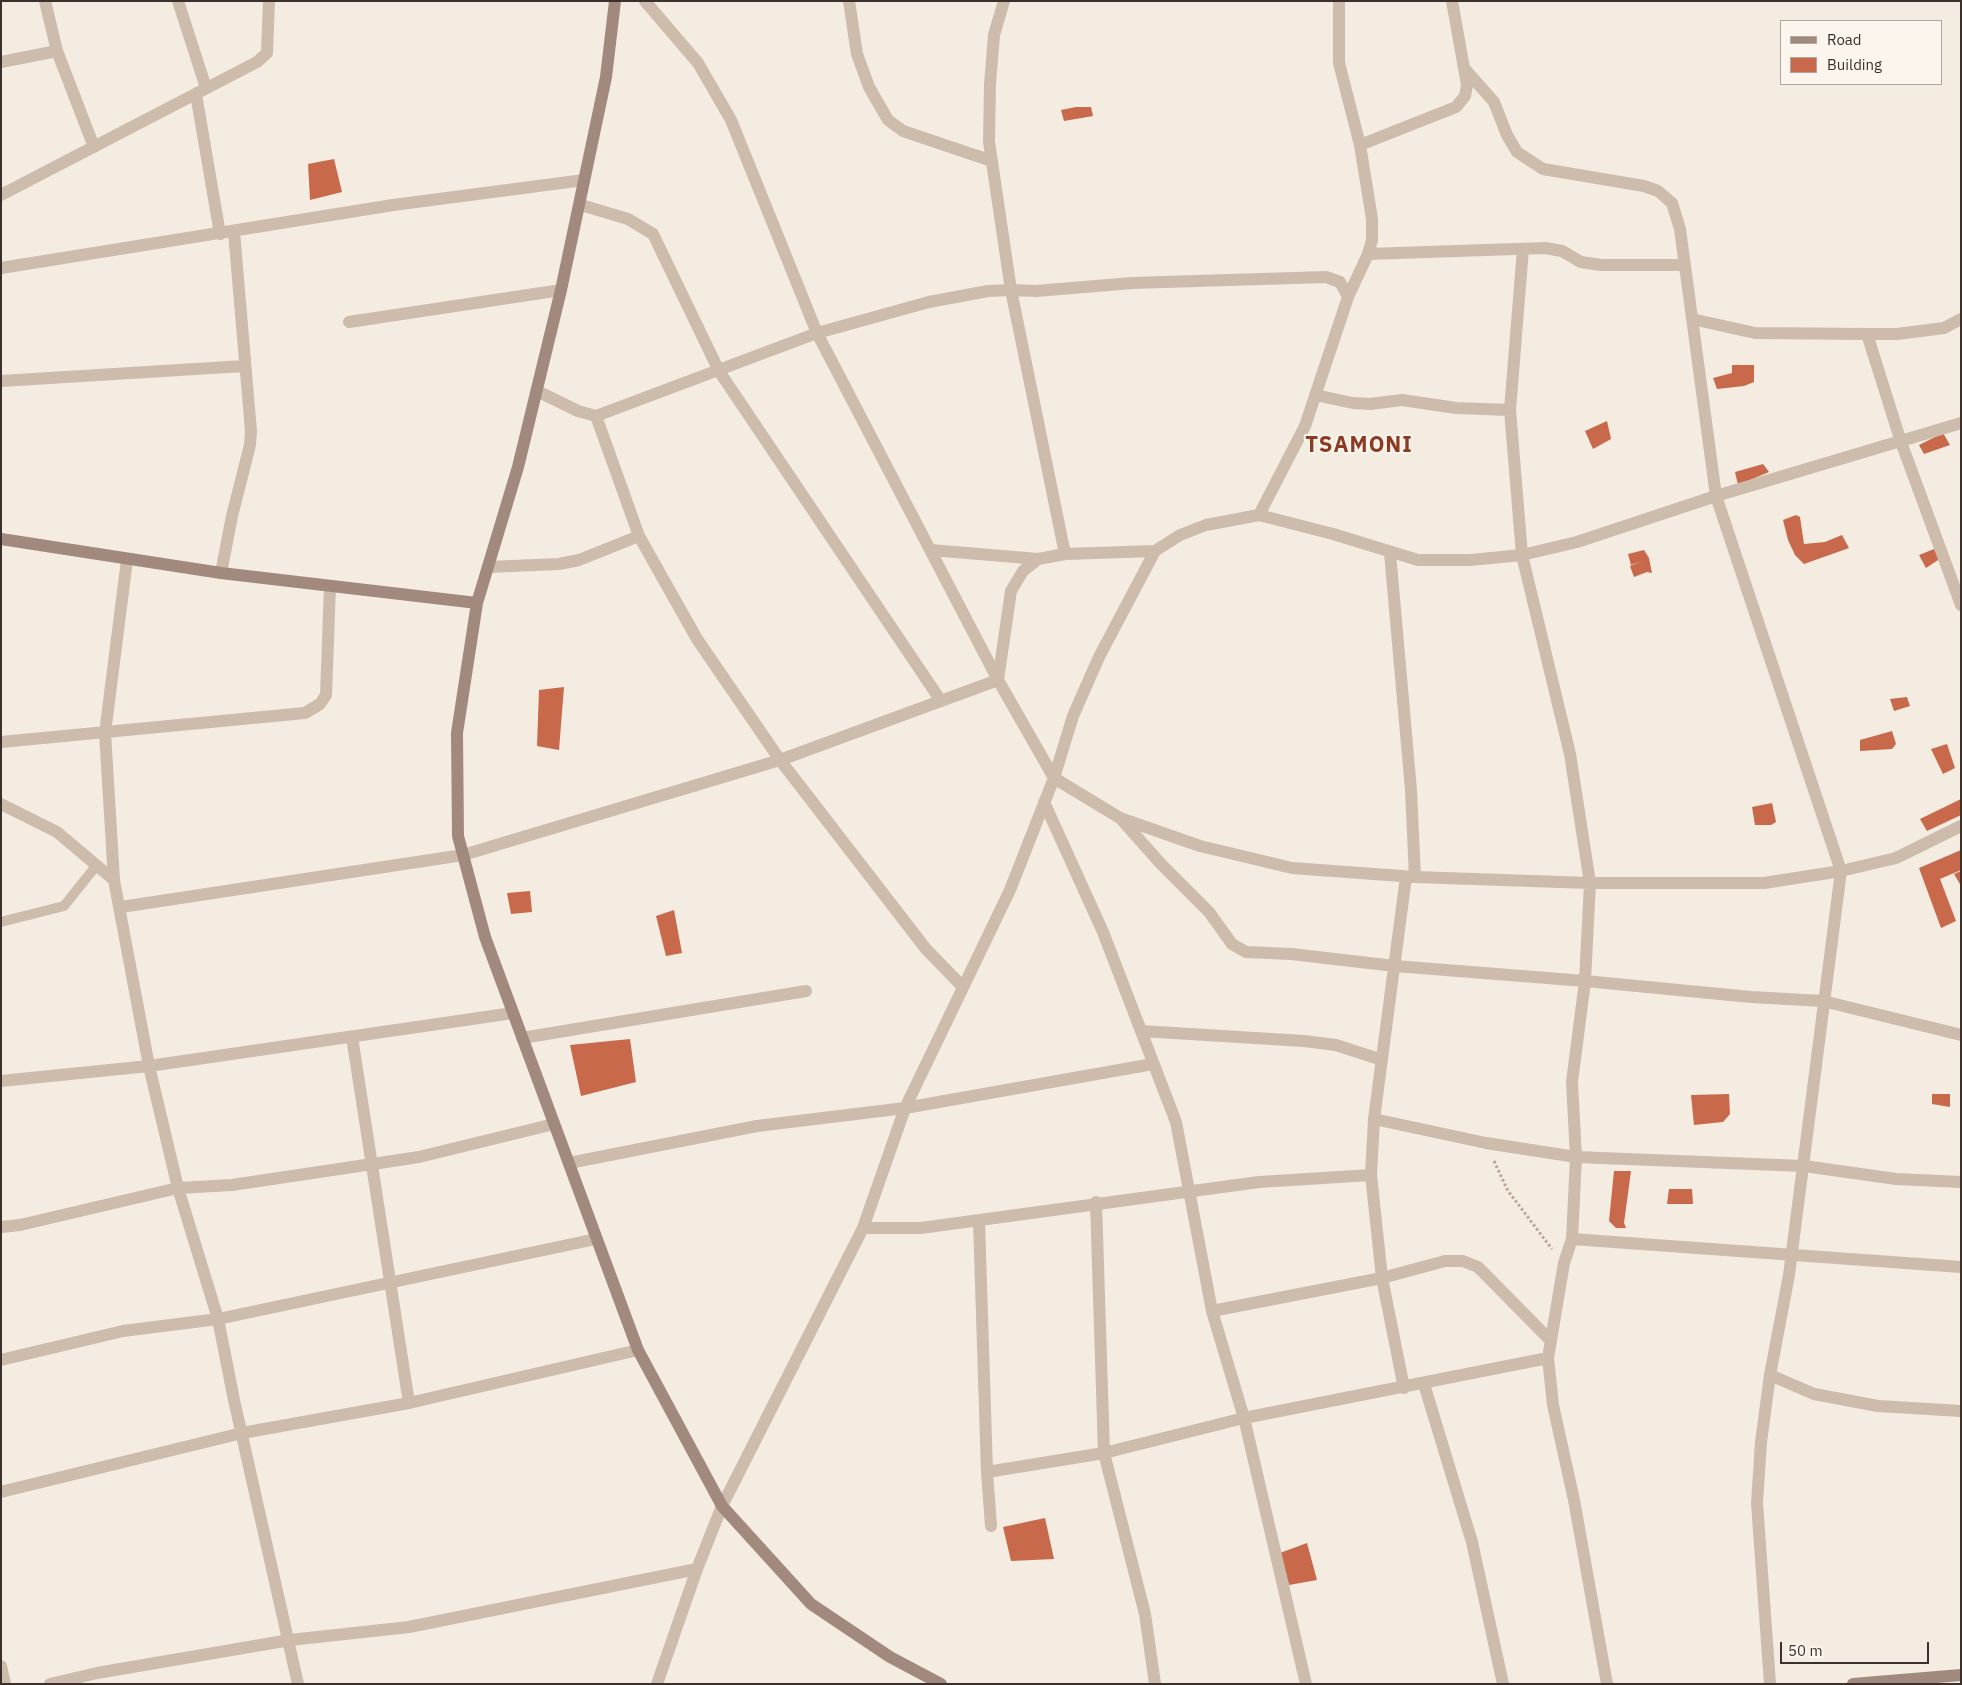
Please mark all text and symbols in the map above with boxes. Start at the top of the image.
legend [1780,20,1942,85]
text: Road [1827,30,1862,49]
text: Building [1827,55,1882,74]
district label: TSAMONI [1304,433,1414,459]
scale bar [1782,1632,1931,1664]
text: 50 m [1788,1641,1823,1660]

